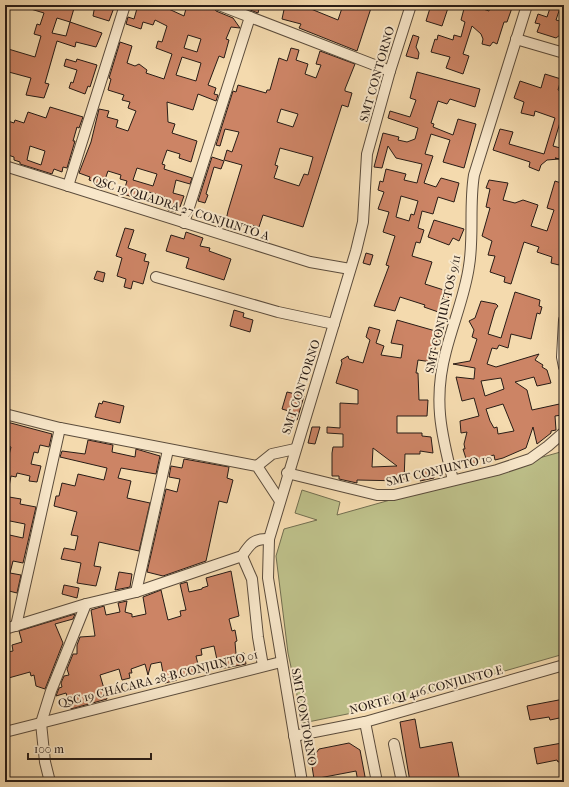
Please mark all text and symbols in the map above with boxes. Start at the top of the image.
street label: SMT CONTORNO [357,24,397,124]
street label: QSC 19 QUADRA 27 CONJUNTO A [91,173,272,243]
street label: SMT CONJUNTOS 9/11 [423,253,463,375]
street label: SMT CONTORNO [279,338,323,436]
street label: SMT CONJUNTO 10 [385,451,493,489]
street label: QSC 19 CHÁCARA 28-B CONJUNTO 01 [56,646,259,711]
street label: NORTE QI 416 CONJUNTO E [348,663,504,717]
street label: SMT CONTORNO [289,667,319,767]
scale bar [28,735,151,761]
text: 100 m [34,742,64,756]

